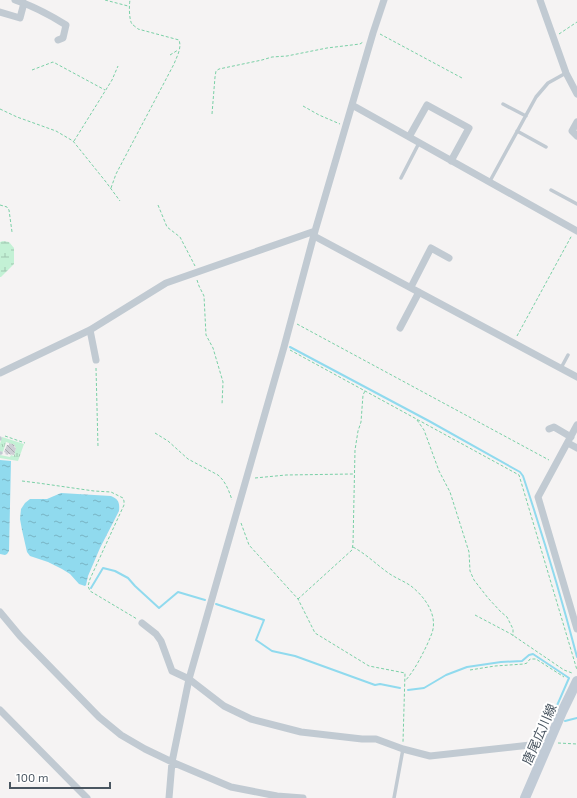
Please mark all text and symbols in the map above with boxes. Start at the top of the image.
street label: 唐尾広川線 [518,701,560,767]
scale bar [10,764,110,790]
text: 100 m [16,770,48,784]

